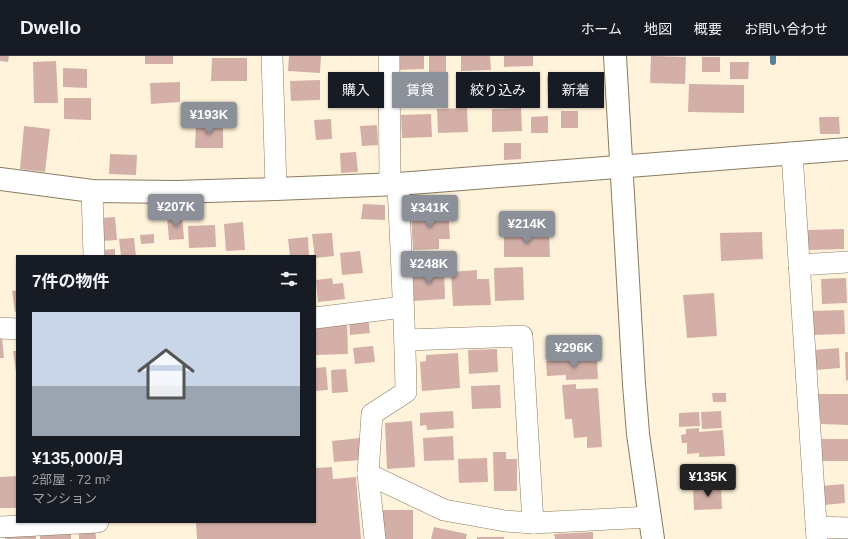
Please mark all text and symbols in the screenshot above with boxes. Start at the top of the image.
text: Dwello [20,17,81,38]
text: ホーム [580,21,622,37]
text: 地図 [644,21,672,37]
text: 概要 [694,21,722,37]
text: お問い合わせ [744,21,828,37]
chip: 購入 [328,72,384,108]
chip: 賃貸 [392,72,448,108]
chip: 絞り込み [456,72,540,108]
chip: 新着 [548,72,604,108]
pin: ¥193K [181,102,237,136]
text: ¥193K [190,107,228,122]
pin: ¥207K [148,194,204,228]
pin: ¥341K [402,195,458,229]
text: ¥207K [157,199,195,214]
text: ¥341K [411,200,449,215]
pin: ¥214K [499,211,555,245]
text: ¥214K [508,216,546,231]
pin: ¥248K [401,251,457,285]
text: ¥248K [410,256,448,271]
icon: filters [278,268,300,290]
text: 7件の物件 [32,272,109,291]
pin: ¥296K [546,335,602,369]
icon: home [130,338,202,410]
text: ¥296K [555,340,593,355]
text: ¥135,000/月 [32,449,125,468]
pin: ¥135K [680,464,736,498]
text: ¥135K [689,469,727,484]
text: 2部屋 · 72 m² [32,472,110,487]
text: マンション [32,491,97,506]

